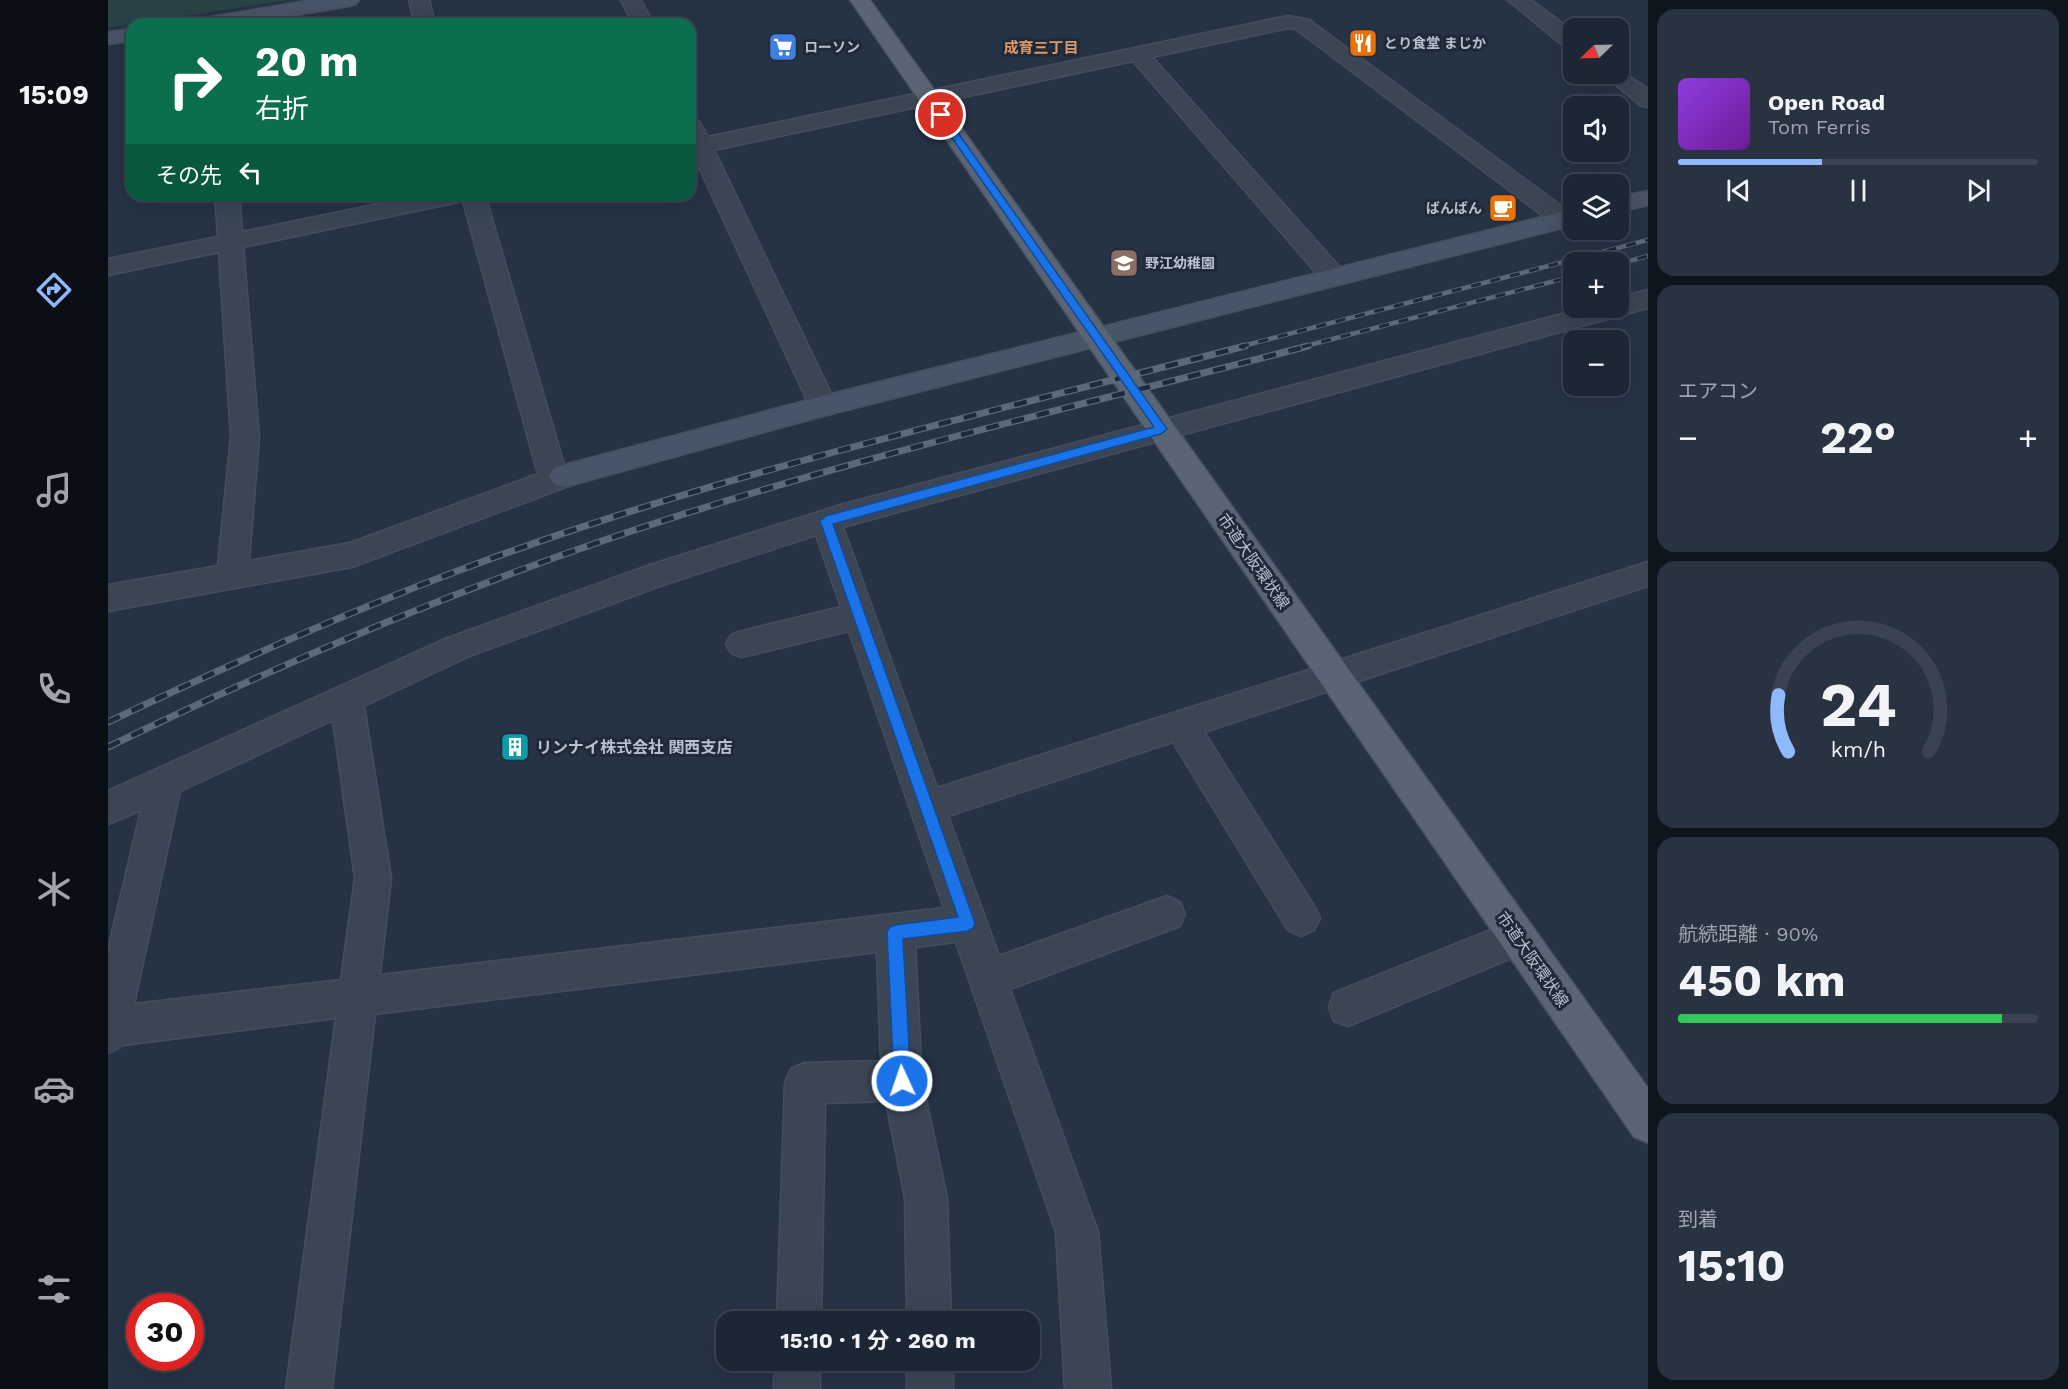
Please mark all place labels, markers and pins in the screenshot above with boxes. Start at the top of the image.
restaurant icon: とり食堂 まじか [1347,27,1379,59]
supermarket icon: ローソン [767,31,799,63]
place label: とり食堂 まじか [1384,35,1486,51]
place label: ローソン [804,39,860,55]
pin [915,89,966,140]
cafe icon: ばんばん [1487,192,1519,224]
place label: ばんばん [1426,200,1482,216]
school or university icon: 野江幼稚園 [1108,247,1140,279]
place label: 野江幼稚園 [1145,255,1215,271]
building icon: リンナイ株式会社 関西支店 [499,731,531,763]
place label: リンナイ株式会社 関西支店 [536,738,733,757]

